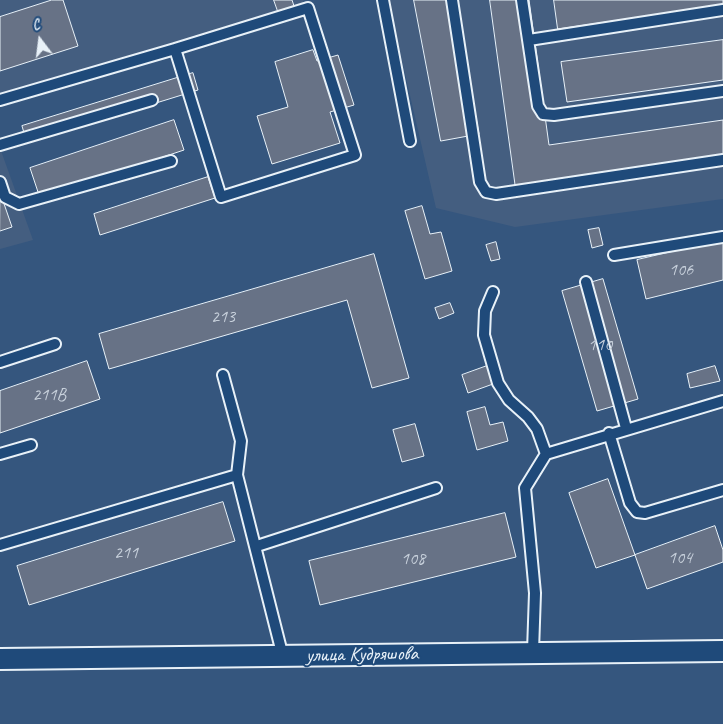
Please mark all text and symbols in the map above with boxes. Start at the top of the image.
north arrow [15,15,65,65]
text: С [30,16,42,34]
house number: 106 [669,259,693,281]
house number: 213 [211,306,235,328]
house number: 110 [588,334,612,356]
house number: 211В [32,384,66,406]
house number: 211 [114,542,138,564]
house number: 104 [668,547,692,569]
house number: 108 [401,548,425,570]
street label: улица Кудряшова [306,642,418,668]

